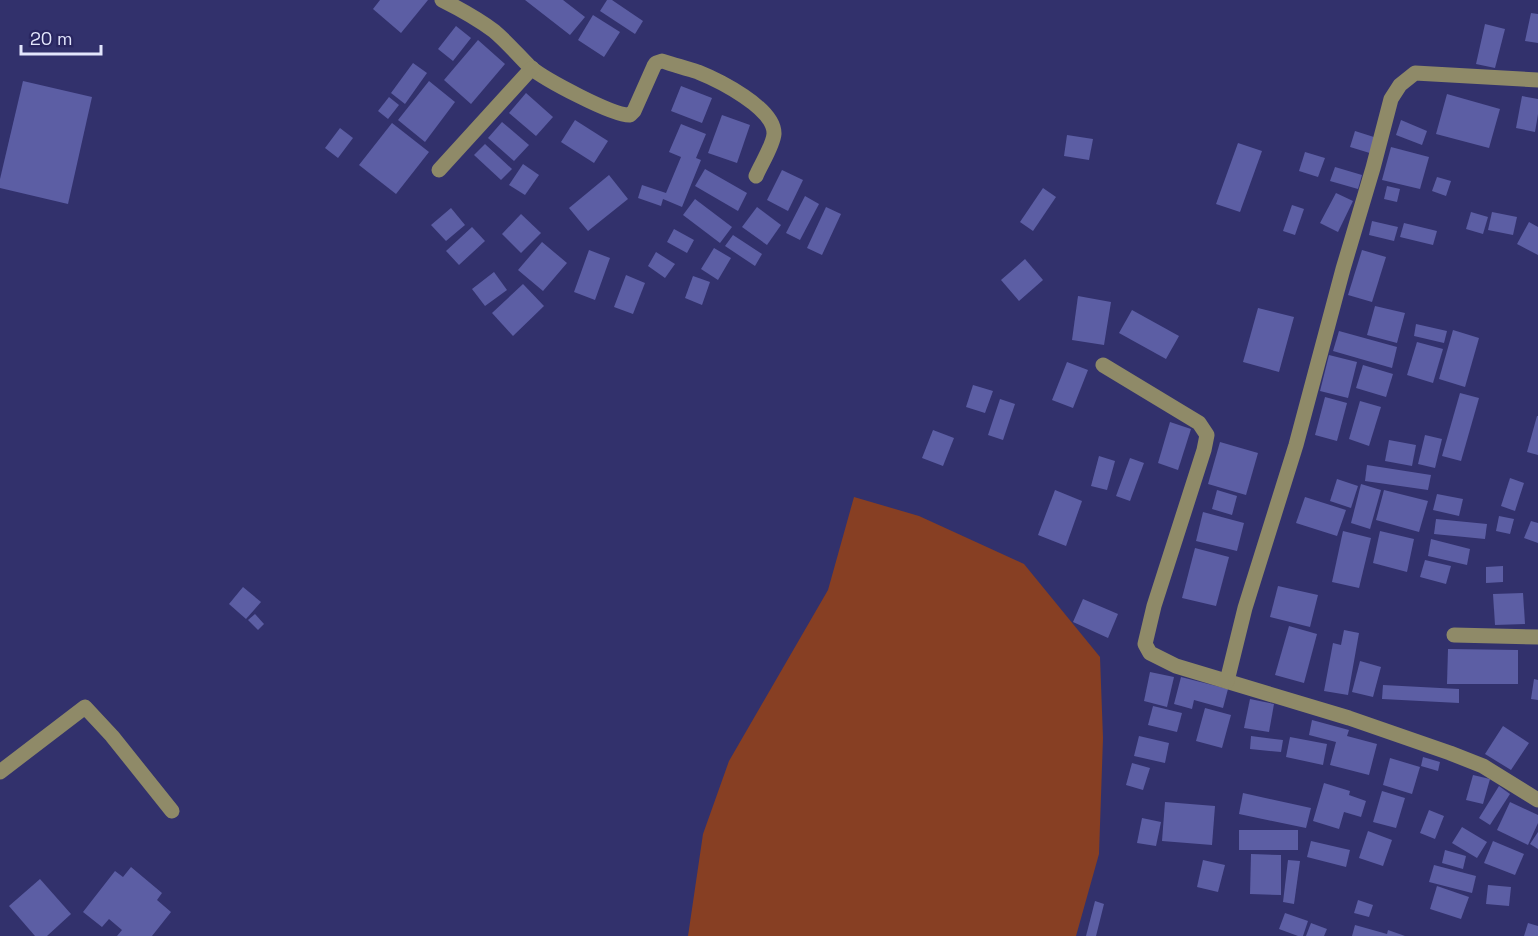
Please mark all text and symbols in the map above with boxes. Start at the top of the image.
scale bar [21,18,100,56]
text: 20 m [30,27,73,50]

